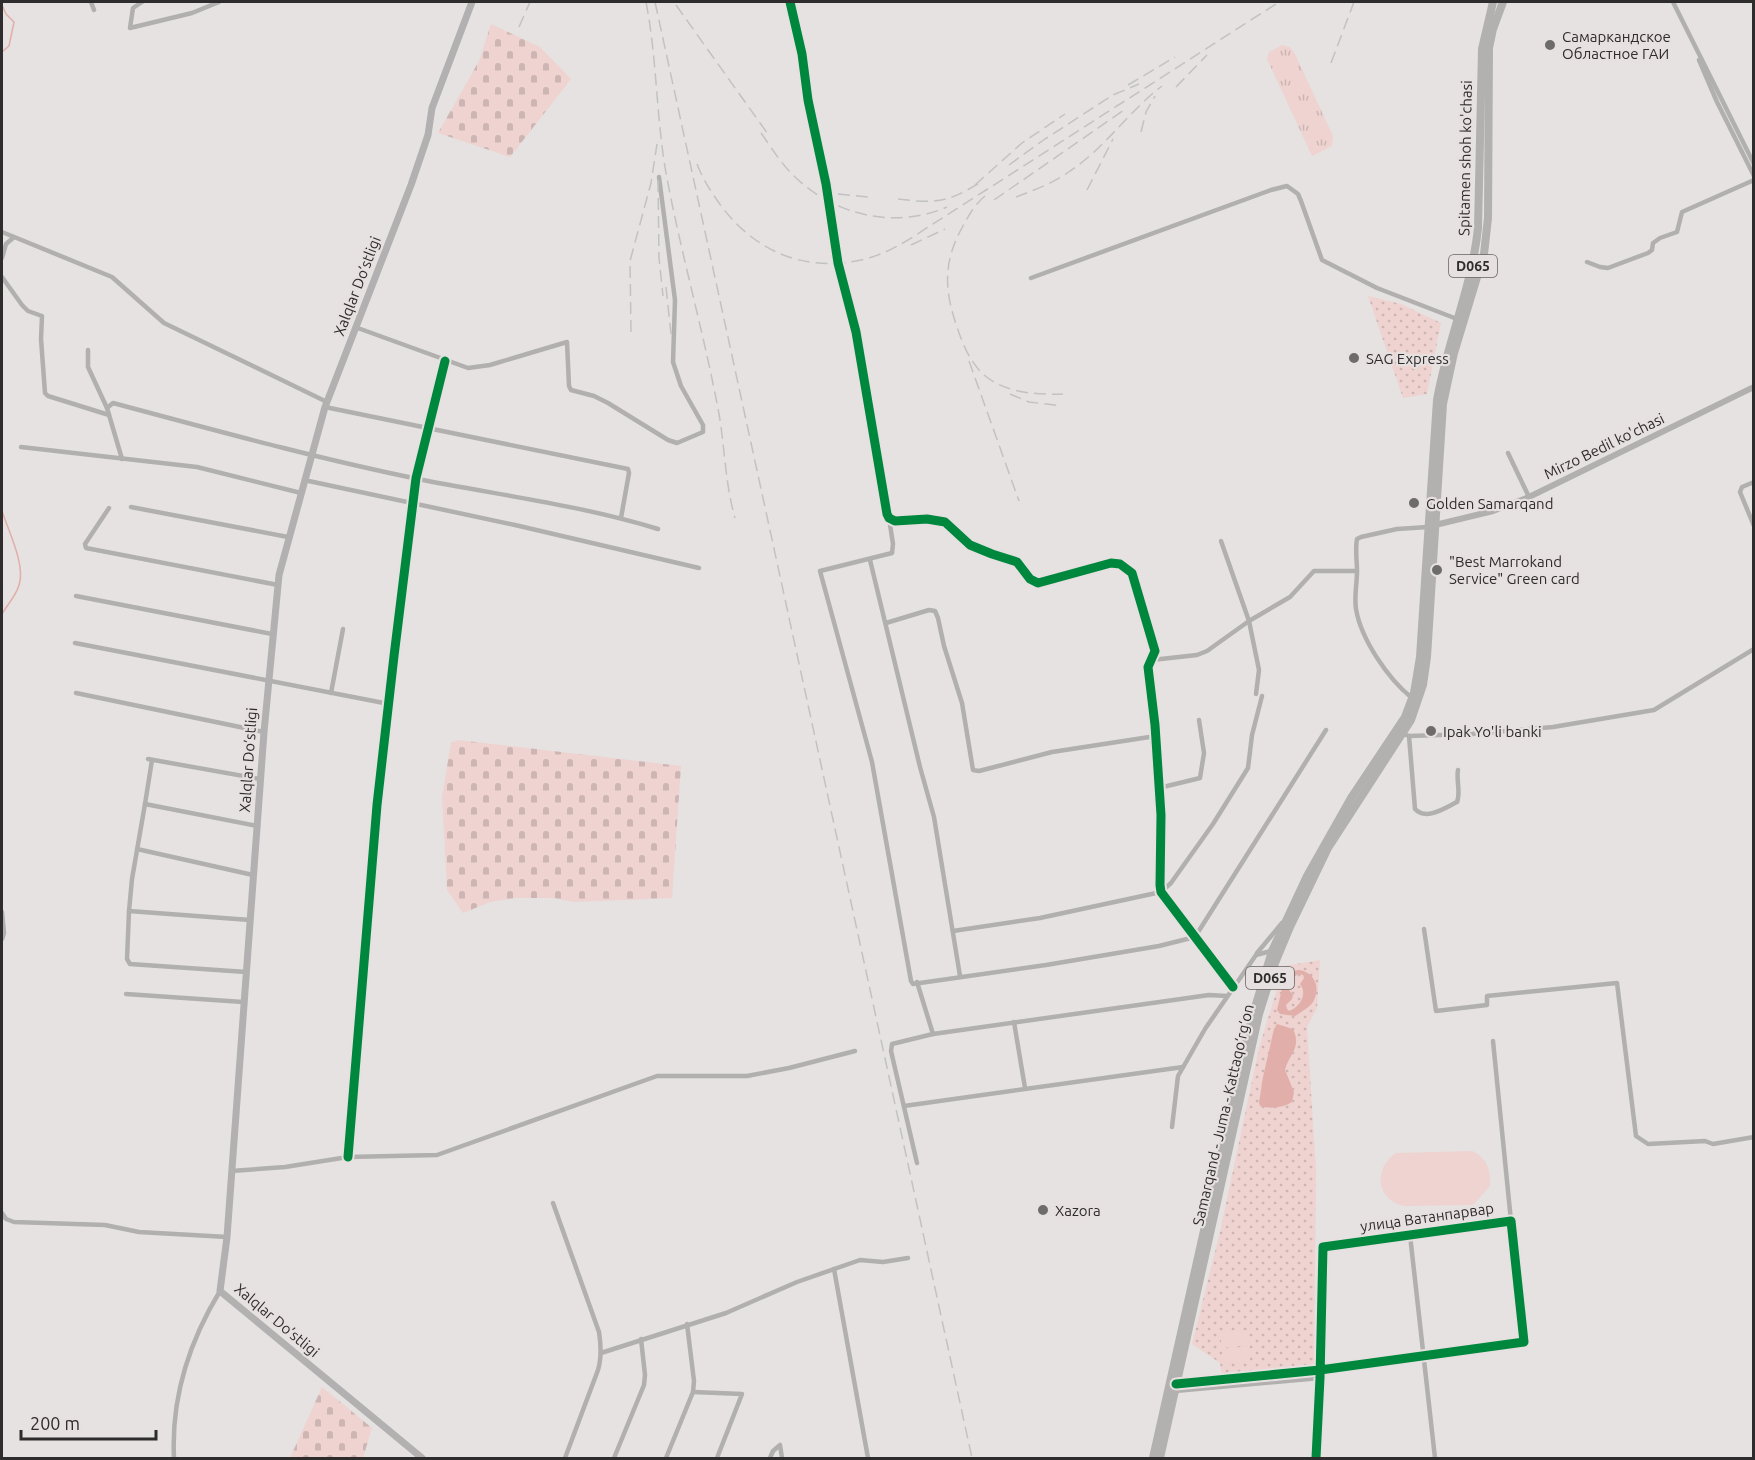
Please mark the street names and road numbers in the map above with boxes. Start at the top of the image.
street label: Spitamen shoh ko'chasi [1455,80,1475,236]
street label: Xalqlar Do’stligi [330,234,384,338]
road number: D065 [1449,255,1497,277]
street label: Mirzo Bedil ko'chasi [1541,409,1667,483]
street label: Xalqlar Do’stligi [236,707,260,813]
road number: D065 [1246,967,1294,989]
street label: Samarqand - Juma - Kattaqo‘rg‘on [1189,1003,1257,1227]
street label: улица Ватанпарвар [1359,1199,1495,1235]
street label: Xalqlar Do’stligi [231,1280,323,1360]

